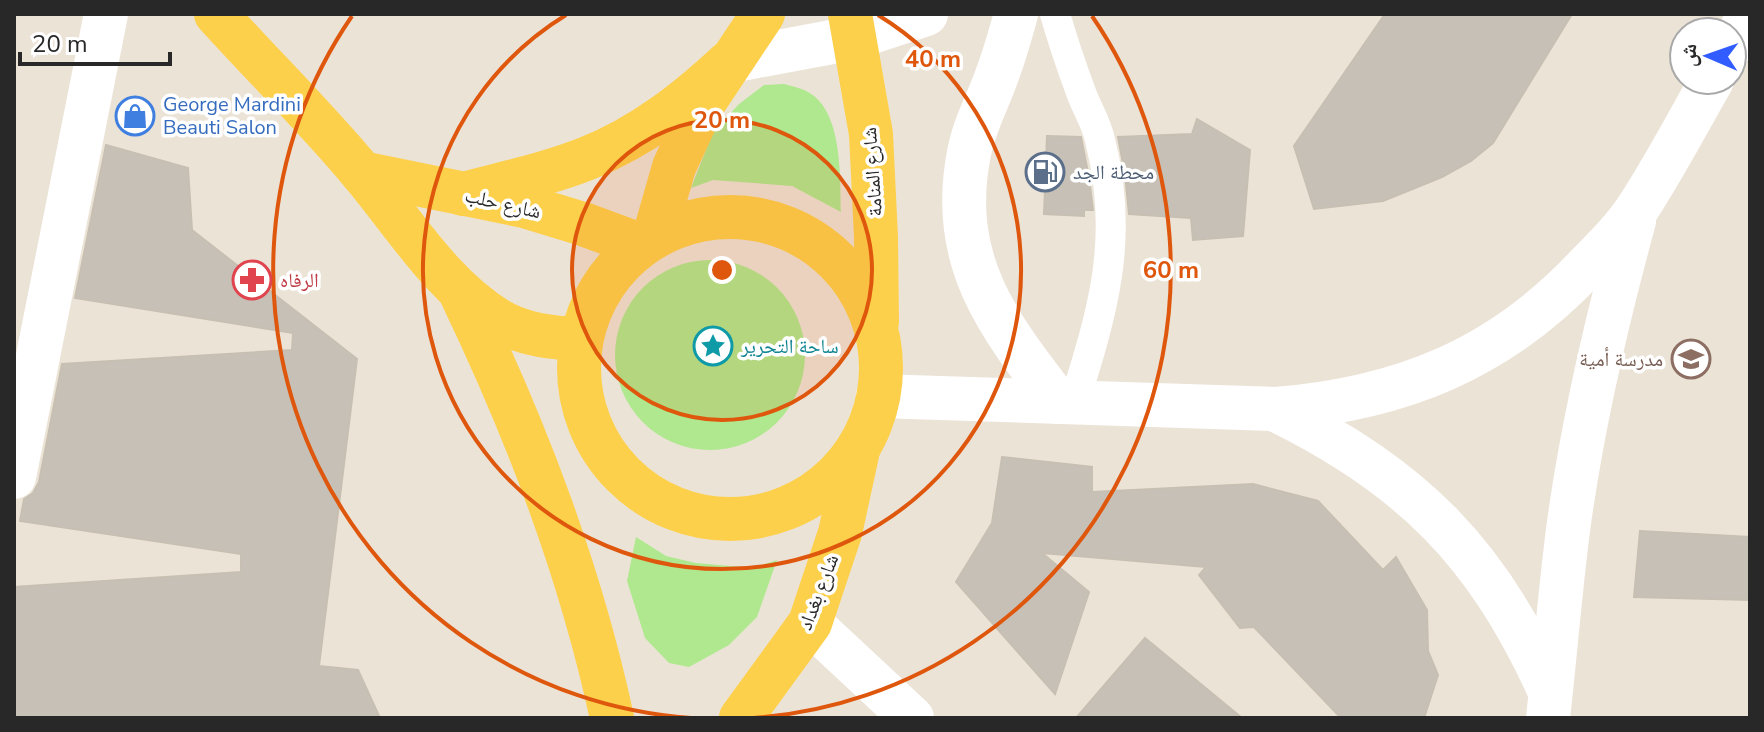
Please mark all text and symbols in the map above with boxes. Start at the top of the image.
scale bar [20,16,170,66]
north arrow [1668,16,1748,96]
text: 20 m [32,28,88,60]
text: 40 m [905,43,961,75]
text: ش [1674,43,1704,68]
place label: George Mardini Beauti Salon [163,91,301,141]
shop icon: George Mardini Beauti Salon [114,95,156,137]
text: 20 m [694,104,750,136]
street label: شارع المنامة [856,126,889,218]
fuel station icon: محطة الجد [1024,151,1066,193]
place label: محطة الجد [1073,159,1154,186]
street label: شارع حلب [462,182,543,225]
text: 60 m [1143,254,1199,286]
centre of rings [708,256,736,284]
pharmacy icon: الرفاه [231,259,273,301]
place label: الرفاه [280,267,319,294]
place icon: ساحة التحرير [692,325,734,367]
place label: ساحة التحرير [740,333,839,360]
school or university icon: مدرسة أمية [1670,338,1712,380]
place label: مدرسة أمية [1579,346,1663,373]
street label: شارع بغداد [792,550,845,634]

